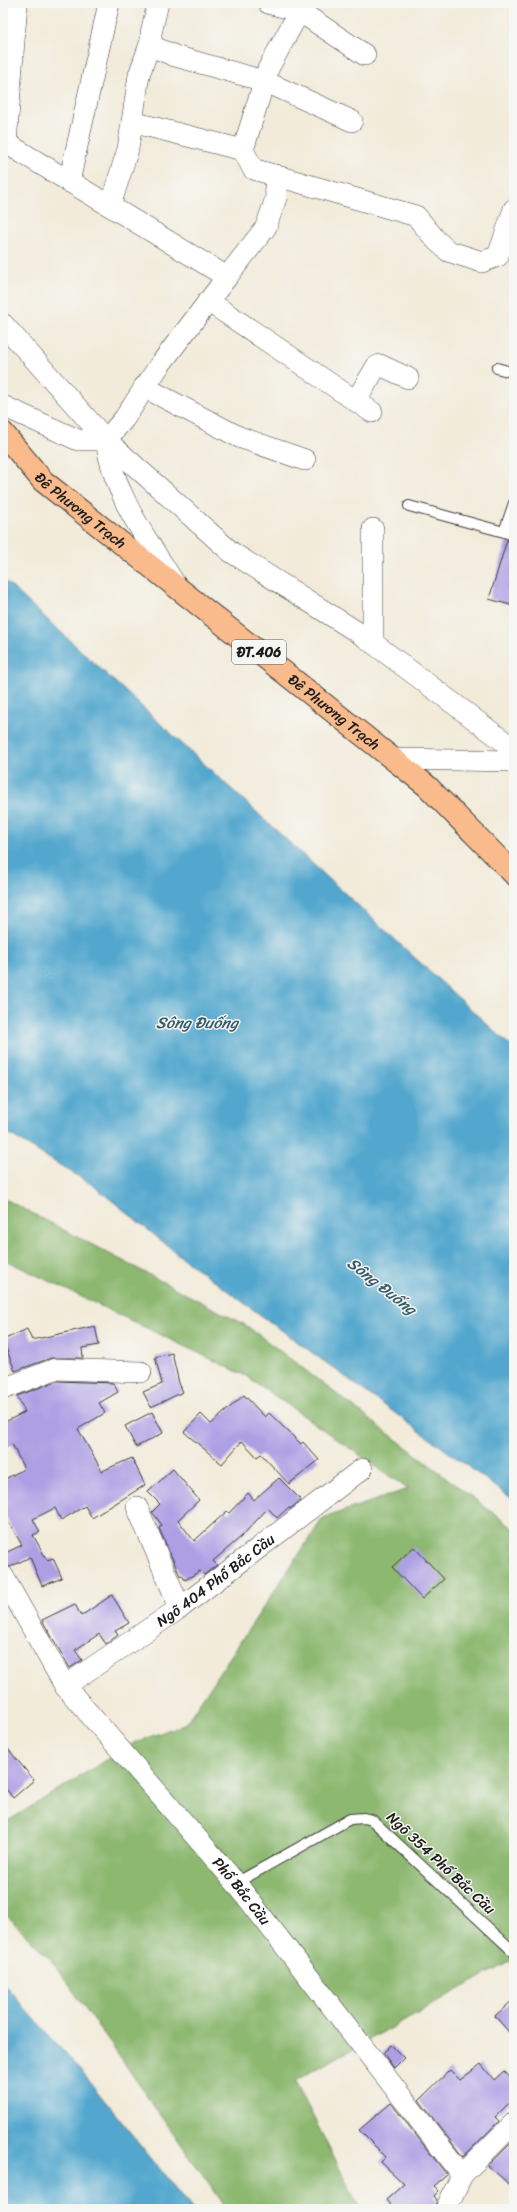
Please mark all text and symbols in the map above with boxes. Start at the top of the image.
street label: Đê Phương Trạch [28,466,132,556]
road number: ĐT.406 [232,640,286,664]
street label: Đê Phương Trạch [282,667,386,757]
water label: Sông Đuống [156,1008,240,1037]
water label: Sông Đuống [341,1249,425,1324]
street label: Ngõ 404 Phố Bắc Cầu [151,1527,281,1634]
street label: Ngõ 354 Phố Bắc Cầu [380,1805,502,1921]
street label: Phố Bắc Cầu [206,1851,277,1931]

